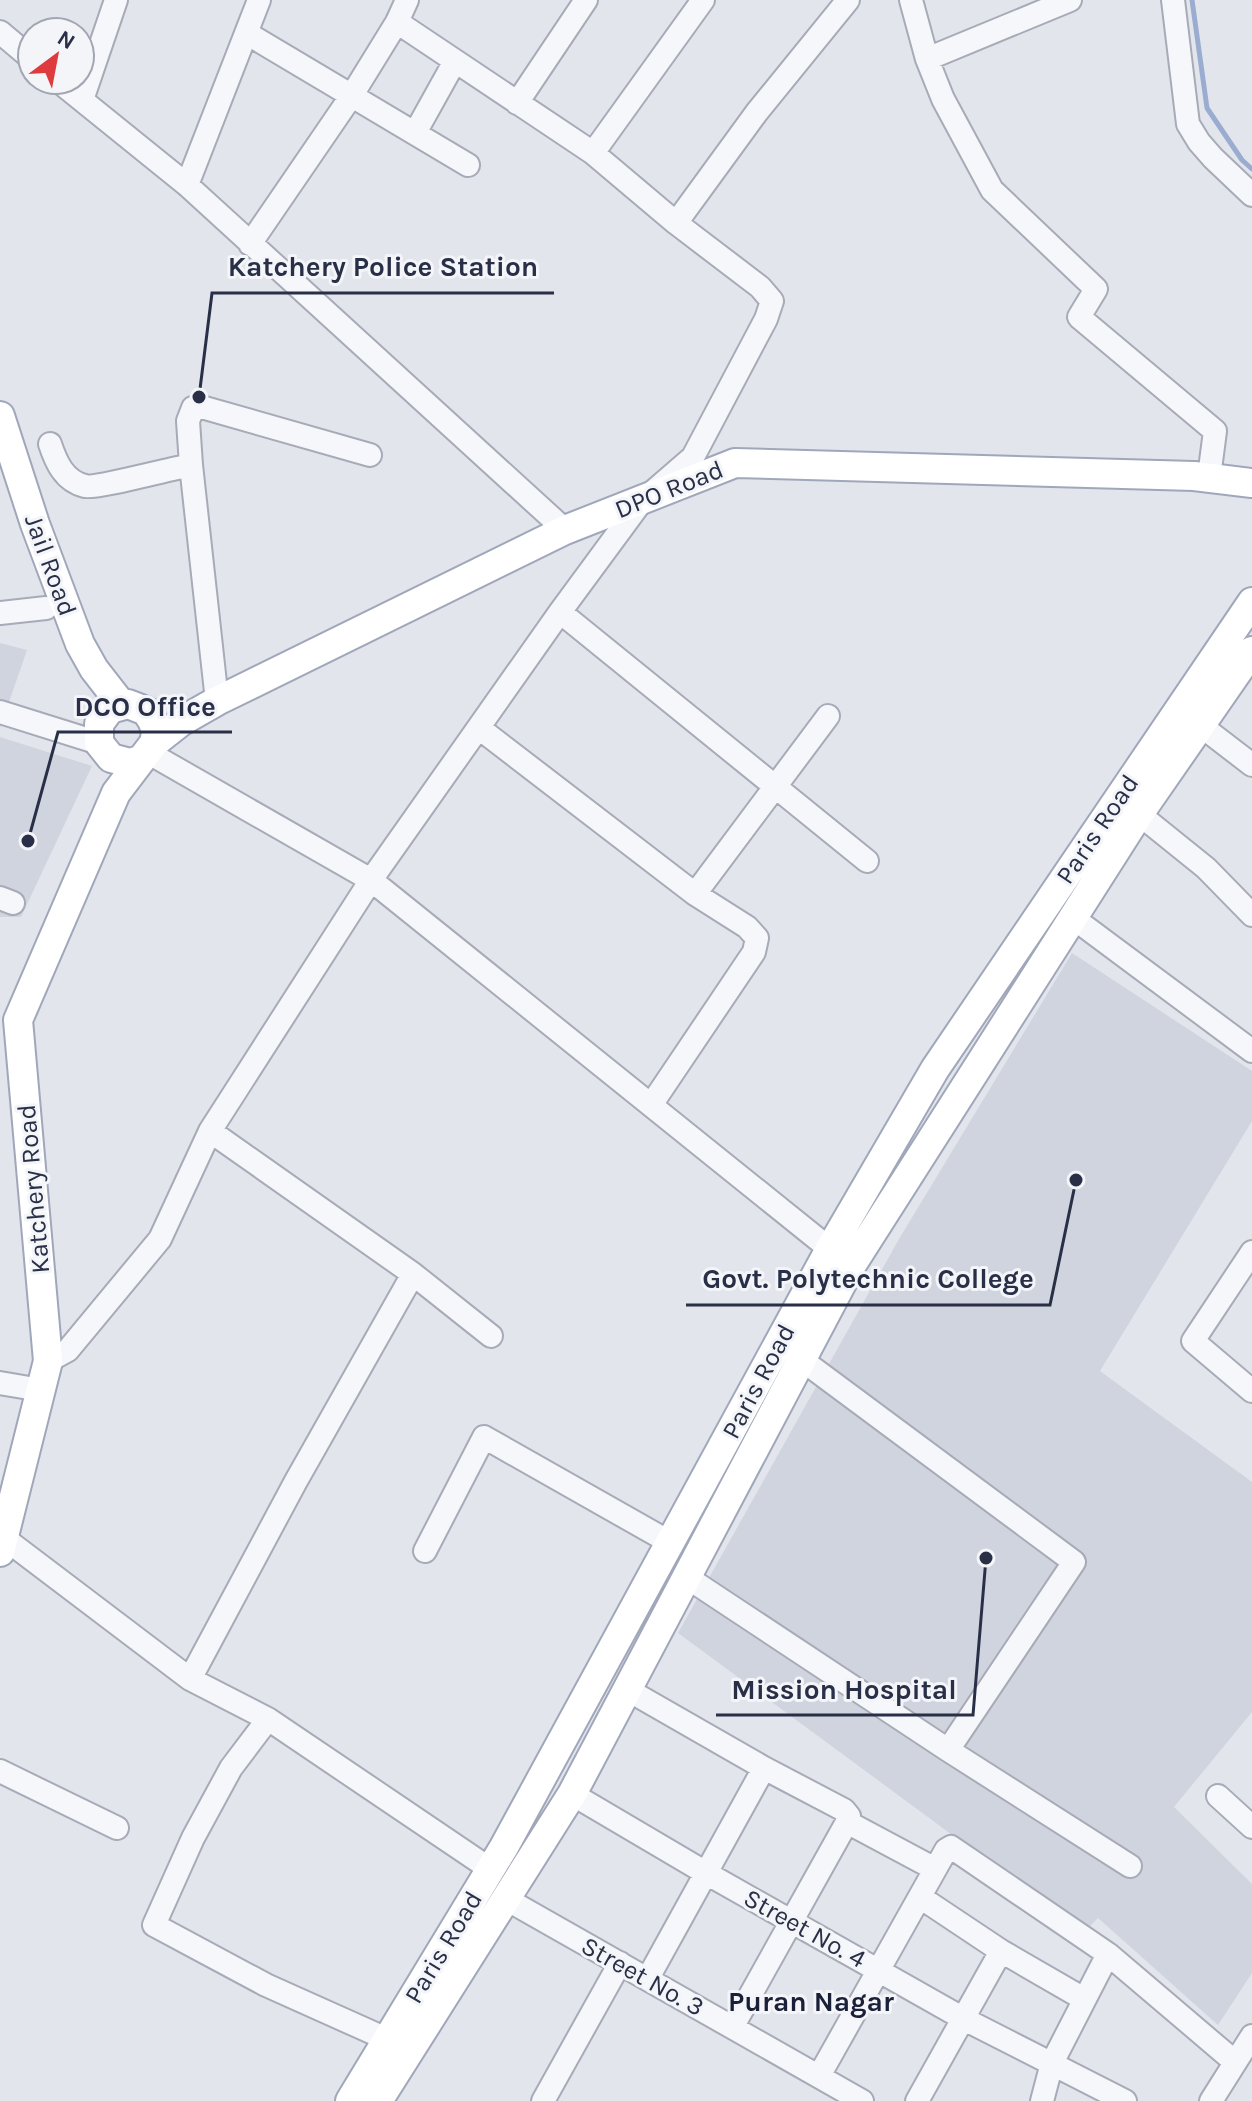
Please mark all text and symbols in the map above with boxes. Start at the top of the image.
north arrow [16,16,96,96]
text: N [52,25,80,55]
callout: Katchery Police Station [212,241,554,293]
text: Katchery Police Station [228,250,538,283]
street label: DPO Road [610,454,728,525]
street label: Jail Road [18,510,83,620]
callout: DCO Office [58,680,232,732]
text: DCO Office [74,690,216,723]
street label: Paris Road [1049,769,1145,890]
street label: Katchery Road [11,1103,56,1275]
callout: Govt. Polytechnic College [686,1253,1050,1305]
text: Govt. Polytechnic College [702,1262,1034,1295]
street label: Paris Road [715,1319,802,1444]
callout: Mission Hospital [716,1663,973,1715]
text: Mission Hospital [731,1673,957,1706]
street label: Street No. 4 [738,1882,871,1975]
street label: Paris Road [398,1885,489,2009]
street label: Street No. 3 [576,1930,710,2023]
district label: Puran Nagar [728,1985,894,2018]

